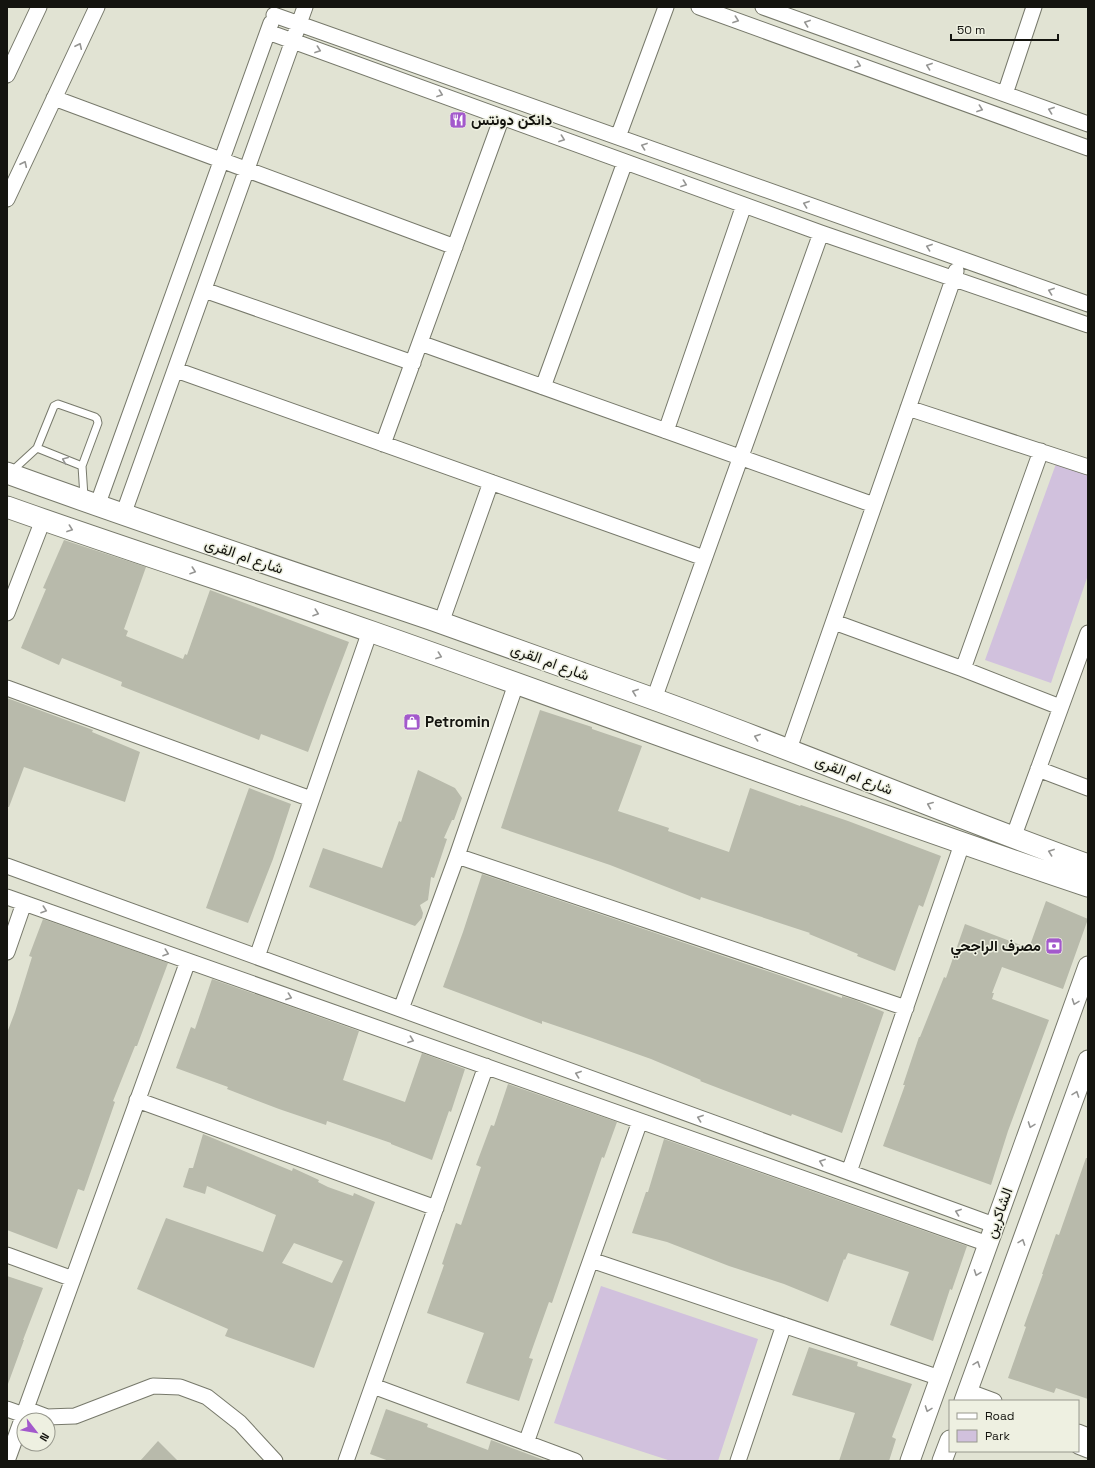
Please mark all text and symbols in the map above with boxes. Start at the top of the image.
one-way arrow [732,16,739,24]
scale bar [951,16,1058,42]
one-way arrow [803,19,810,27]
text: 50 m [957,22,985,38]
one-way arrow [74,43,82,50]
one-way arrow [314,45,321,53]
one-way arrow [854,60,861,68]
one-way arrow [926,63,933,71]
one-way arrow [437,90,444,98]
one-way arrow [977,104,984,113]
one-way arrow [1048,107,1055,115]
restaurant icon: دانكن دونتس [448,110,468,130]
place label: دانكن دونتس [471,110,552,129]
one-way arrow [559,134,566,143]
one-way arrow [641,142,648,151]
one-way arrow [19,160,27,168]
one-way arrow [681,179,688,187]
one-way arrow [803,200,810,208]
one-way arrow [925,243,932,252]
one-way arrow [1048,287,1055,295]
one-way arrow [62,456,69,464]
one-way arrow [66,525,73,533]
street label: شارع ام القرى [202,533,286,580]
one-way arrow [189,567,196,575]
one-way arrow [313,608,320,617]
street label: شارع ام القرى [508,639,592,686]
one-way arrow [435,652,442,660]
one-way arrow [631,689,638,697]
shop icon: Petromin [402,712,422,732]
place label: Petromin [425,712,490,731]
one-way arrow [753,734,760,742]
street label: شارع ام القرى [812,750,896,801]
one-way arrow [927,802,934,810]
one-way arrow [1048,848,1055,856]
one-way arrow [40,905,47,914]
place label: مصرف الراجحي [950,936,1041,959]
bank icon: مصرف الراجحي [1044,936,1064,956]
one-way arrow [163,949,170,957]
one-way arrow [285,992,292,1000]
one-way arrow [1071,999,1079,1006]
one-way arrow [408,1035,415,1044]
one-way arrow [575,1070,582,1078]
one-way arrow [1071,1090,1079,1097]
one-way arrow [697,1114,704,1123]
one-way arrow [1027,1121,1035,1128]
one-way arrow [819,1159,826,1167]
street label: الشاكرين [981,1185,1017,1241]
one-way arrow [954,1208,961,1216]
one-way arrow [1017,1239,1025,1246]
one-way arrow [973,1270,982,1277]
one-way arrow [972,1361,981,1368]
legend [949,1400,1079,1452]
one-way arrow [925,1405,933,1412]
text: Road [985,1408,1014,1424]
north arrow [16,1412,56,1452]
text: Park [985,1428,1010,1444]
text: N [37,1430,52,1444]

